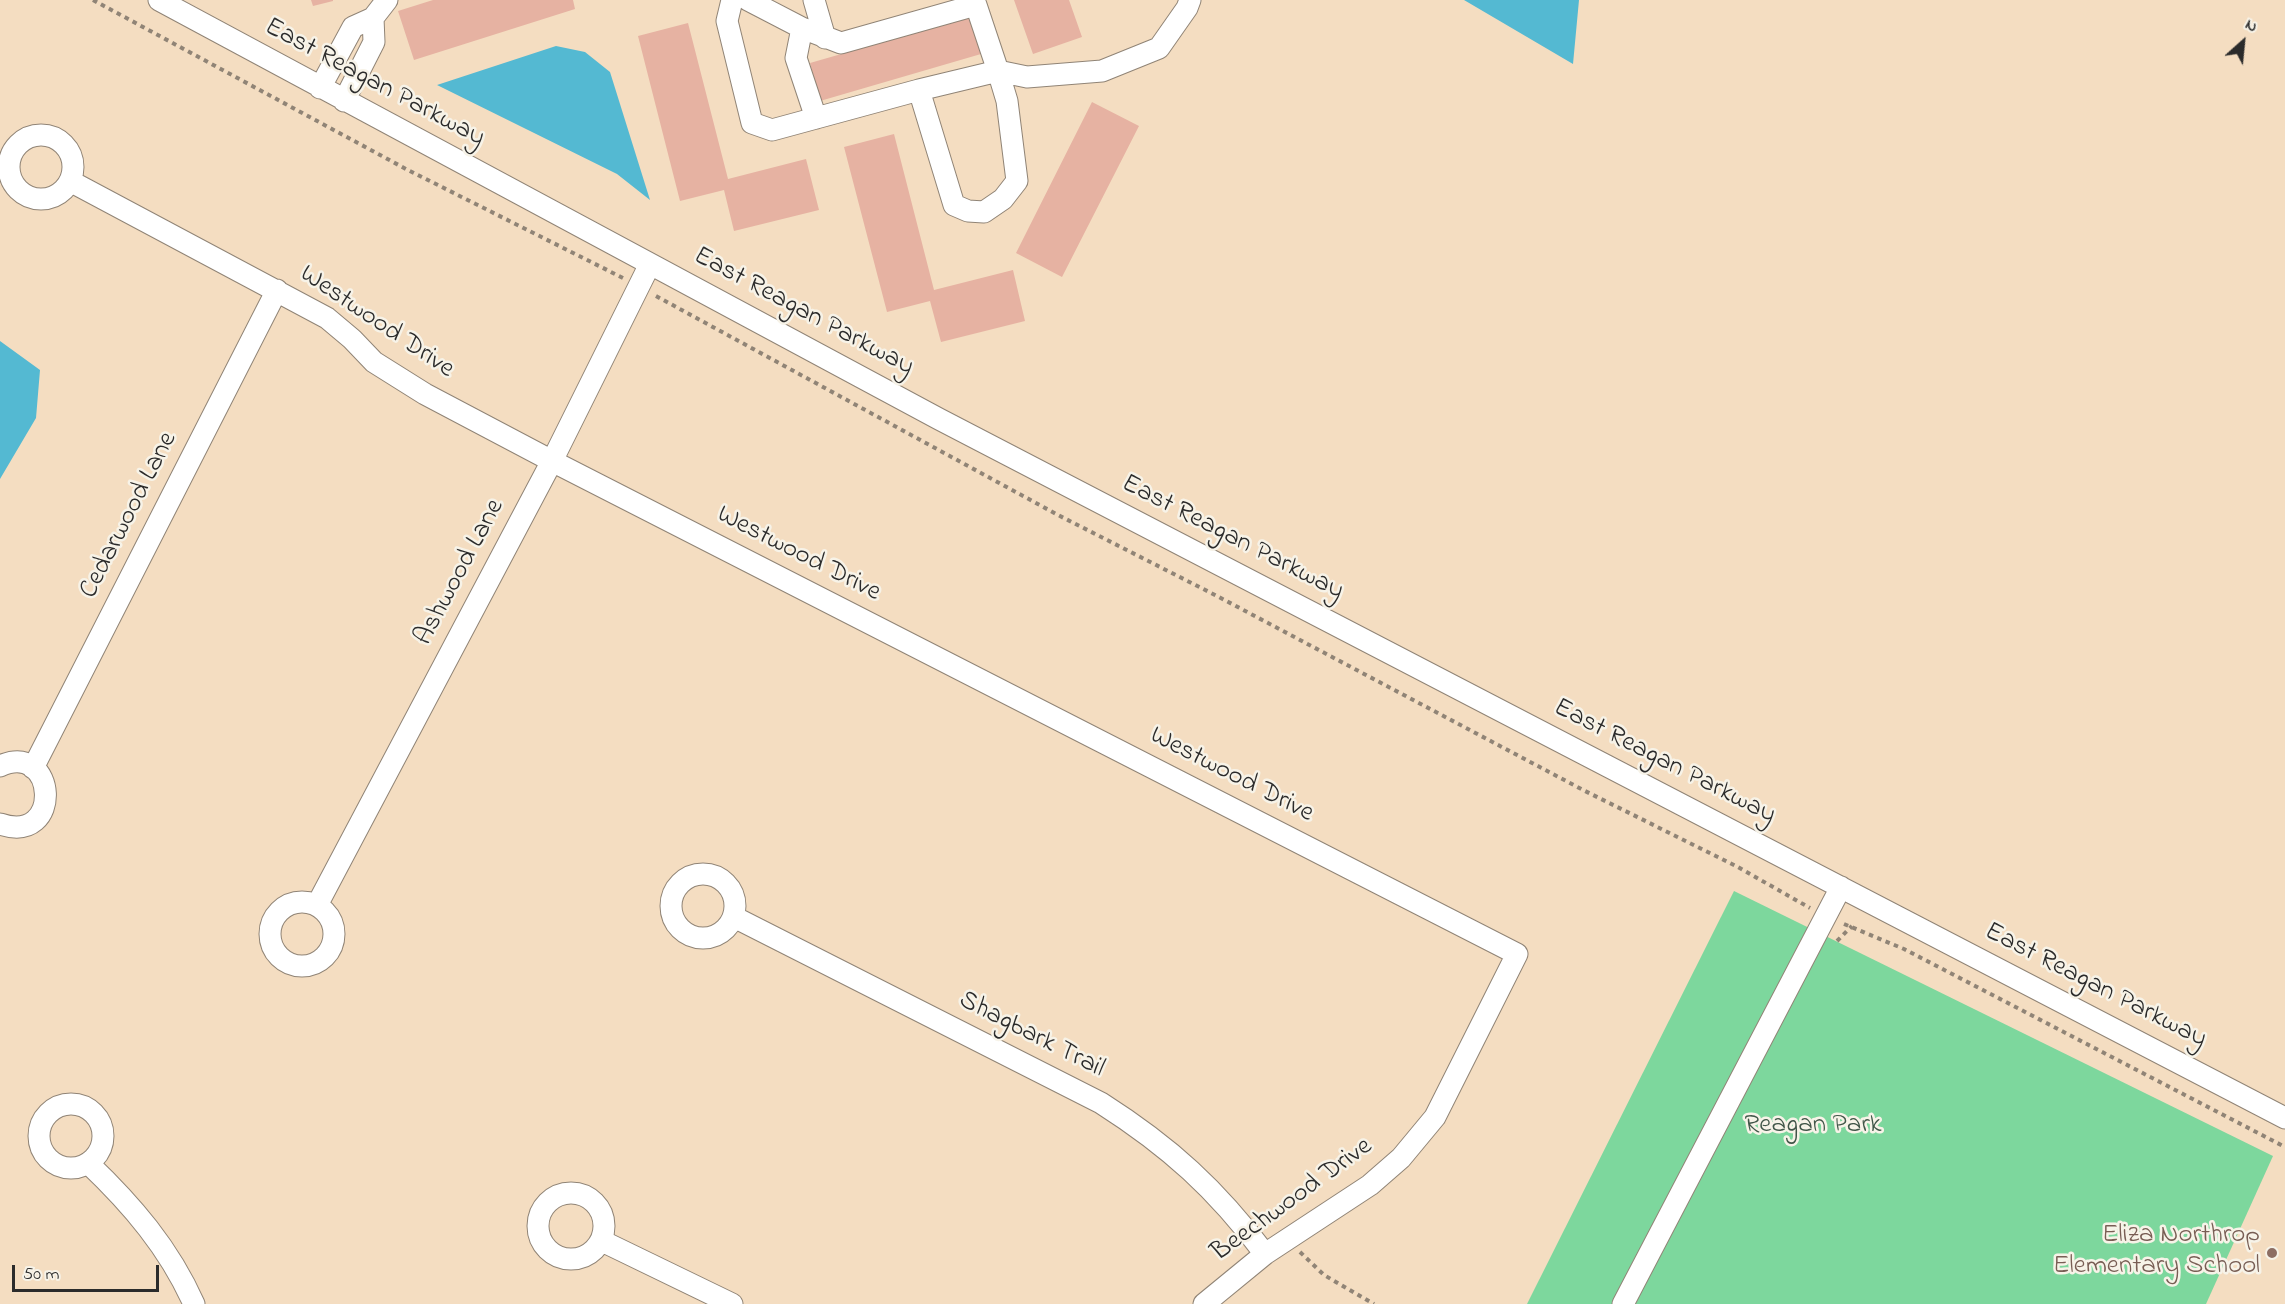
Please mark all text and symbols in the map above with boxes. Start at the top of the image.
street label: East Reagan Parkway [258,12,490,156]
north arrow [2213,12,2273,72]
text: N [2241,13,2261,39]
street label: East Reagan Parkway [687,241,919,385]
street label: Westwood Drive [292,259,460,387]
street label: Cedarwood Lane [74,427,186,605]
street label: East Reagan Parkway [1115,469,1349,609]
street label: Ashwood Lane [409,494,513,652]
street label: Westwood Drive [711,500,885,610]
street label: East Reagan Parkway [1547,693,1781,833]
street label: Westwood Drive [1144,721,1318,831]
street label: East Reagan Parkway [1978,917,2212,1057]
street label: Shagbark Trail [953,985,1109,1087]
park label: Reagan Park [1744,1111,1882,1143]
street label: Beechwood Drive [1206,1132,1380,1270]
place label: Eliza Northrop Elementary School [2053,1221,2260,1284]
marker: Eliza Northrop Elementary School [2265,1246,2279,1260]
scale bar [15,1253,162,1291]
text: 50 m [23,1262,60,1288]

